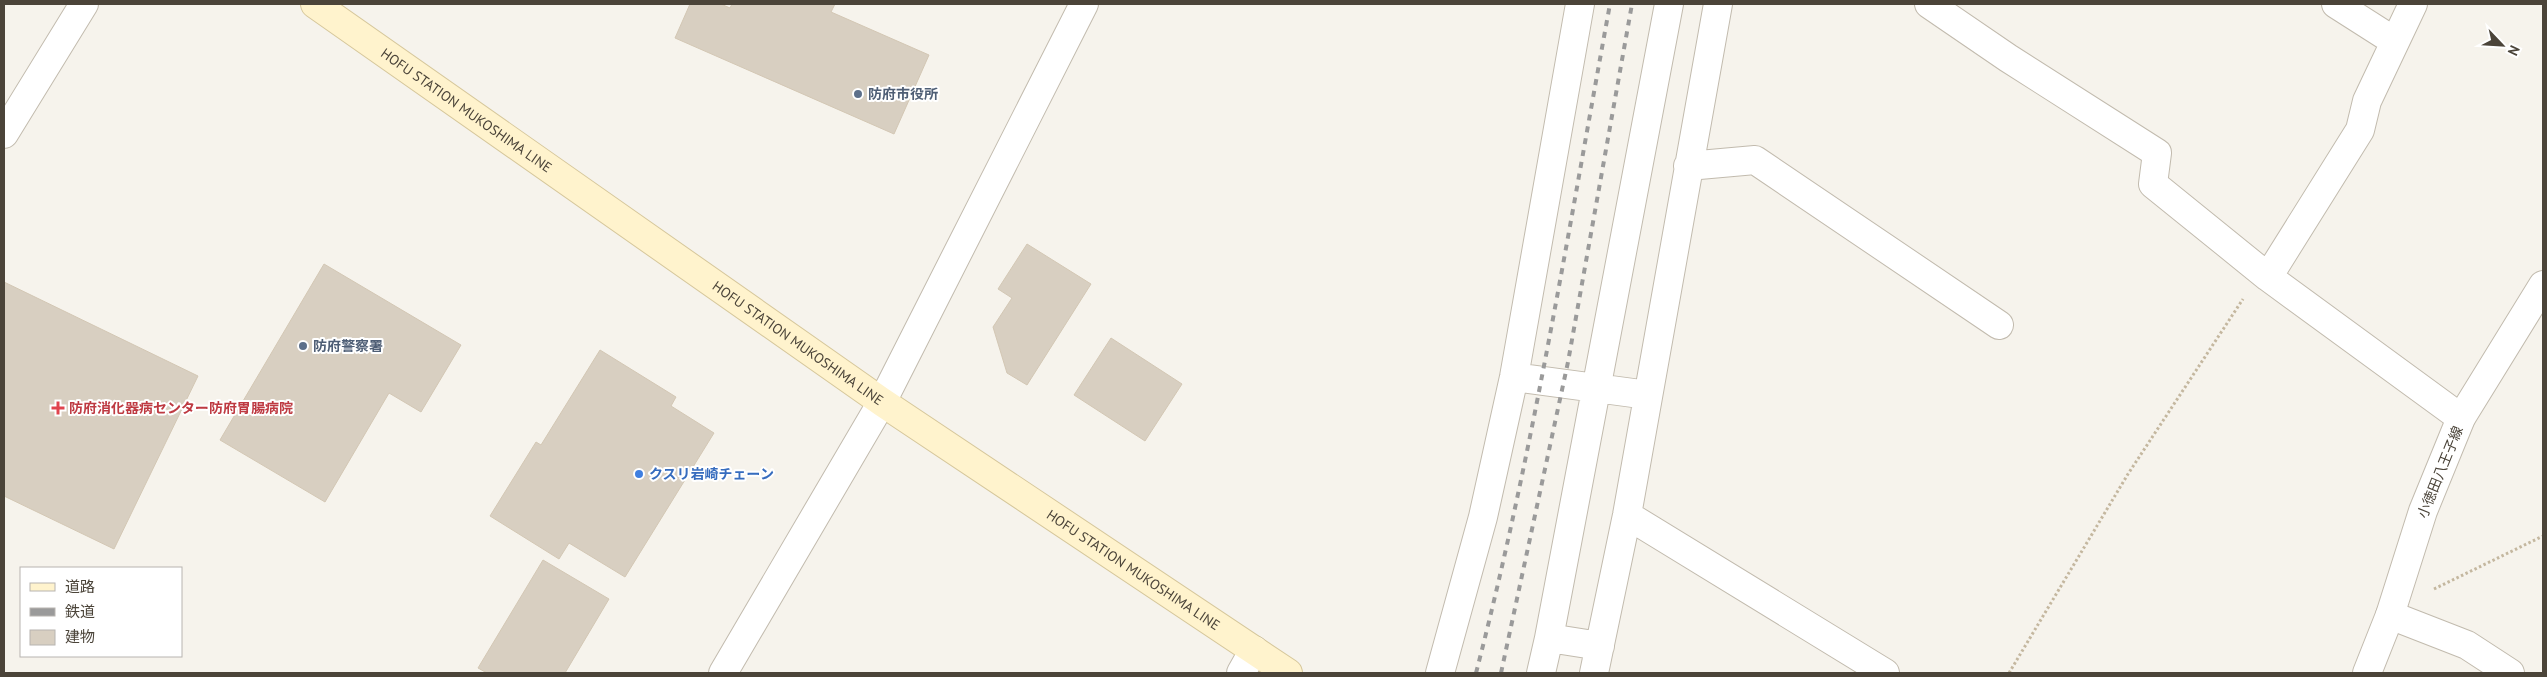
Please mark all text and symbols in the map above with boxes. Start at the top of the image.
north arrow [2477,20,2527,70]
text: N [2504,43,2524,58]
street label: HOFU STATION MUKOSHIMA LINE [378,44,555,176]
place label: 防府市役所 [868,85,938,103]
marker: 防府市役所 [852,88,864,100]
street label: HOFU STATION MUKOSHIMA LINE [709,277,887,409]
place label: 防府警察署 [313,337,383,355]
marker: 防府警察署 [297,340,309,352]
place label: 防府消化器病センター防府胃腸病院 [69,399,293,417]
marker: 防府消化器病センター防府胃腸病院 [51,401,65,415]
street label: 小徳田八王子線 [2413,423,2467,521]
place label: クスリ岩崎チェーン [649,465,774,483]
marker: クスリ岩崎チェーン [633,468,645,480]
street label: HOFU STATION MUKOSHIMA LINE [1043,506,1223,634]
legend [20,567,182,657]
text: 道路 [65,577,95,596]
text: 鉄道 [65,602,95,621]
text: 建物 [65,627,95,646]

